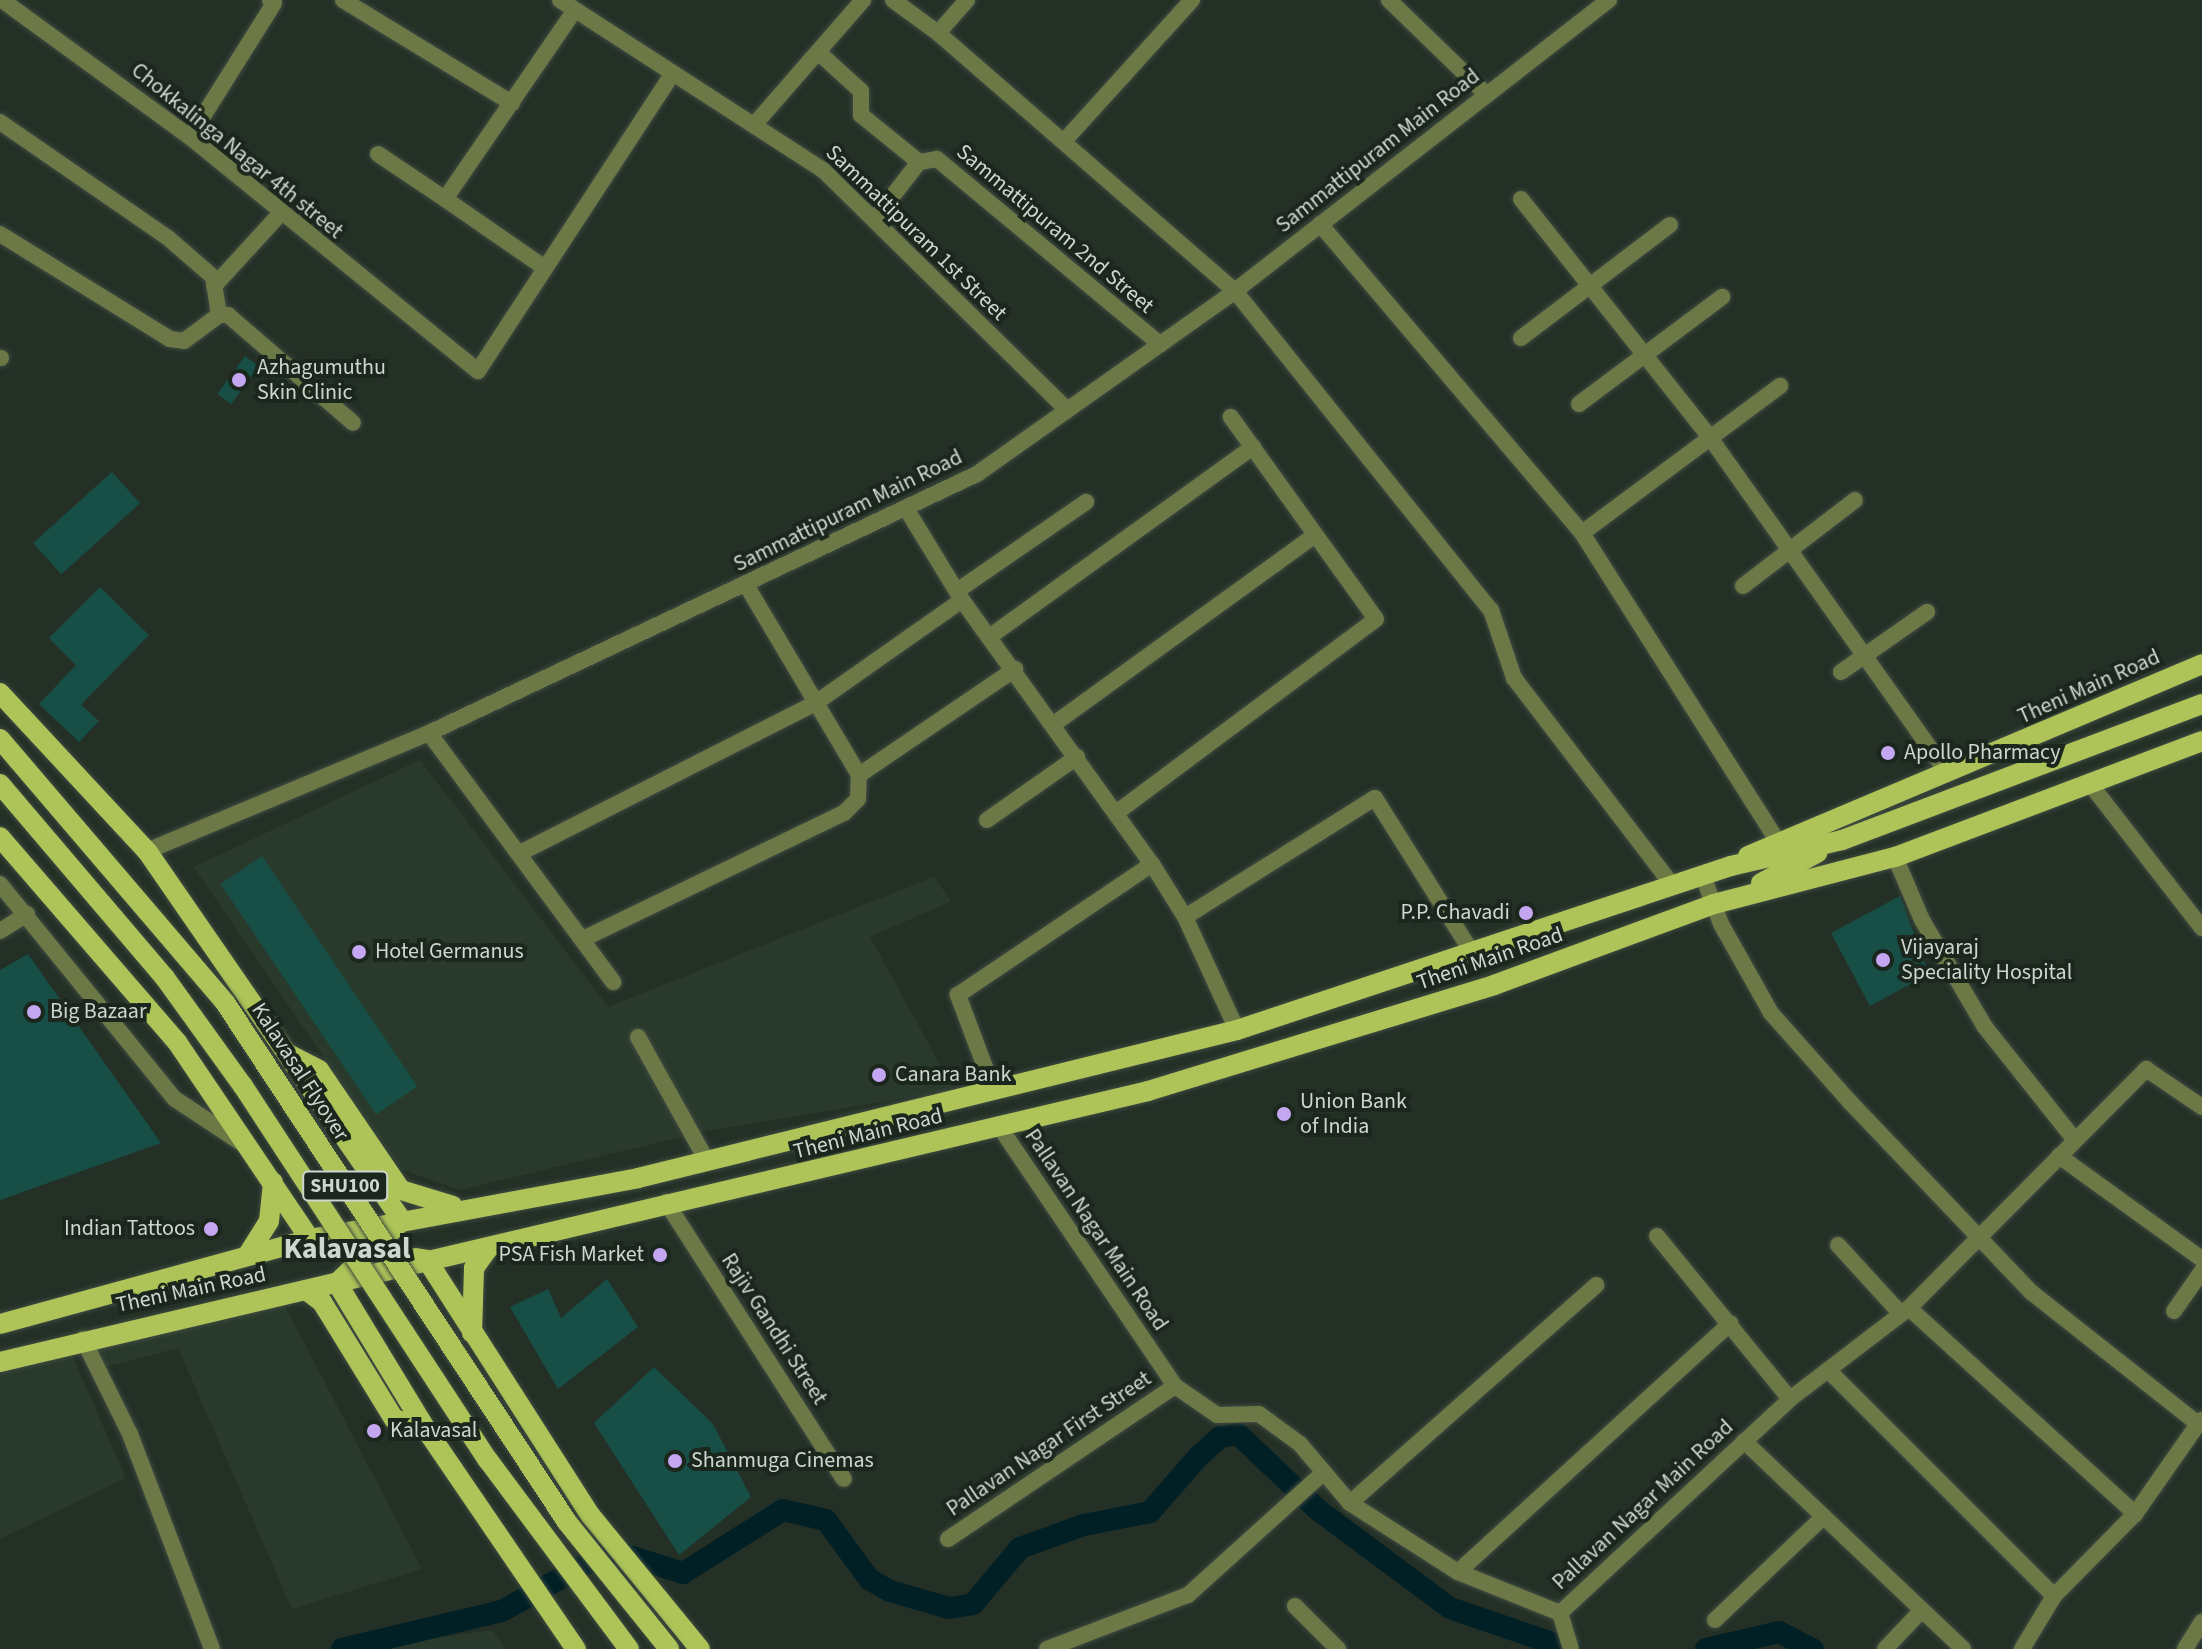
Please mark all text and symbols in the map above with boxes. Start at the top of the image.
street label: Chokkalinga Nagar 4th street [126,57,348,245]
street label: Sammattipuram Main Road [1271,63,1485,239]
street label: Sammattipuram 2nd Street [951,139,1159,319]
street label: Sammattipuram 1st Street [820,140,1012,326]
place label: Azhagumuthu Skin Clinic [257,354,386,406]
marker: Azhagumuthu Skin Clinic [228,369,250,391]
street label: Sammattipuram Main Road [729,444,967,578]
street label: Theni Main Road [2014,644,2164,730]
place label: Apollo Pharmacy [1904,740,2061,766]
marker: Apollo Pharmacy [1879,744,1897,762]
place label: P.P. Chavadi [1401,900,1510,926]
marker: P.P. Chavadi [1517,904,1535,922]
street label: Theni Main Road [1414,922,1566,996]
place label: Vijayaraj Speciality Hospital [1901,934,2072,986]
place label: Hotel Germanus [375,939,524,965]
marker: Hotel Germanus [350,943,368,961]
marker: Vijayaraj Speciality Hospital [1872,949,1894,971]
street label: Kalavasal Flyover [246,998,354,1146]
place label: Big Bazaar [50,999,147,1025]
marker: Big Bazaar [25,1003,43,1021]
place label: Canara Bank [895,1062,1011,1088]
marker: Canara Bank [870,1066,888,1084]
place label: Union Bank of India [1300,1088,1407,1140]
street label: Theni Main Road [791,1103,945,1165]
marker: Union Bank of India [1275,1105,1293,1123]
street label: Pallavan Nagar Main Road [1019,1124,1173,1336]
road number: SHU100 [301,1170,389,1202]
place label: Indian Tattoos [64,1216,195,1242]
marker: Indian Tattoos [202,1220,220,1238]
district label: Kalavasal [283,1231,411,1267]
place label: PSA Fish Market [498,1242,644,1268]
marker: PSA Fish Market [651,1246,669,1264]
street label: Rajiv Gandhi Street [715,1248,833,1410]
street label: Theni Main Road [114,1261,268,1319]
street label: Pallavan Nagar First Street [942,1366,1156,1522]
street label: Pallavan Nagar Main Road [1547,1414,1739,1596]
place label: Kalavasal [390,1418,477,1444]
marker: Kalavasal [365,1422,383,1440]
place label: Shanmuga Cinemas [691,1448,874,1474]
marker: Shanmuga Cinemas [666,1452,684,1470]

